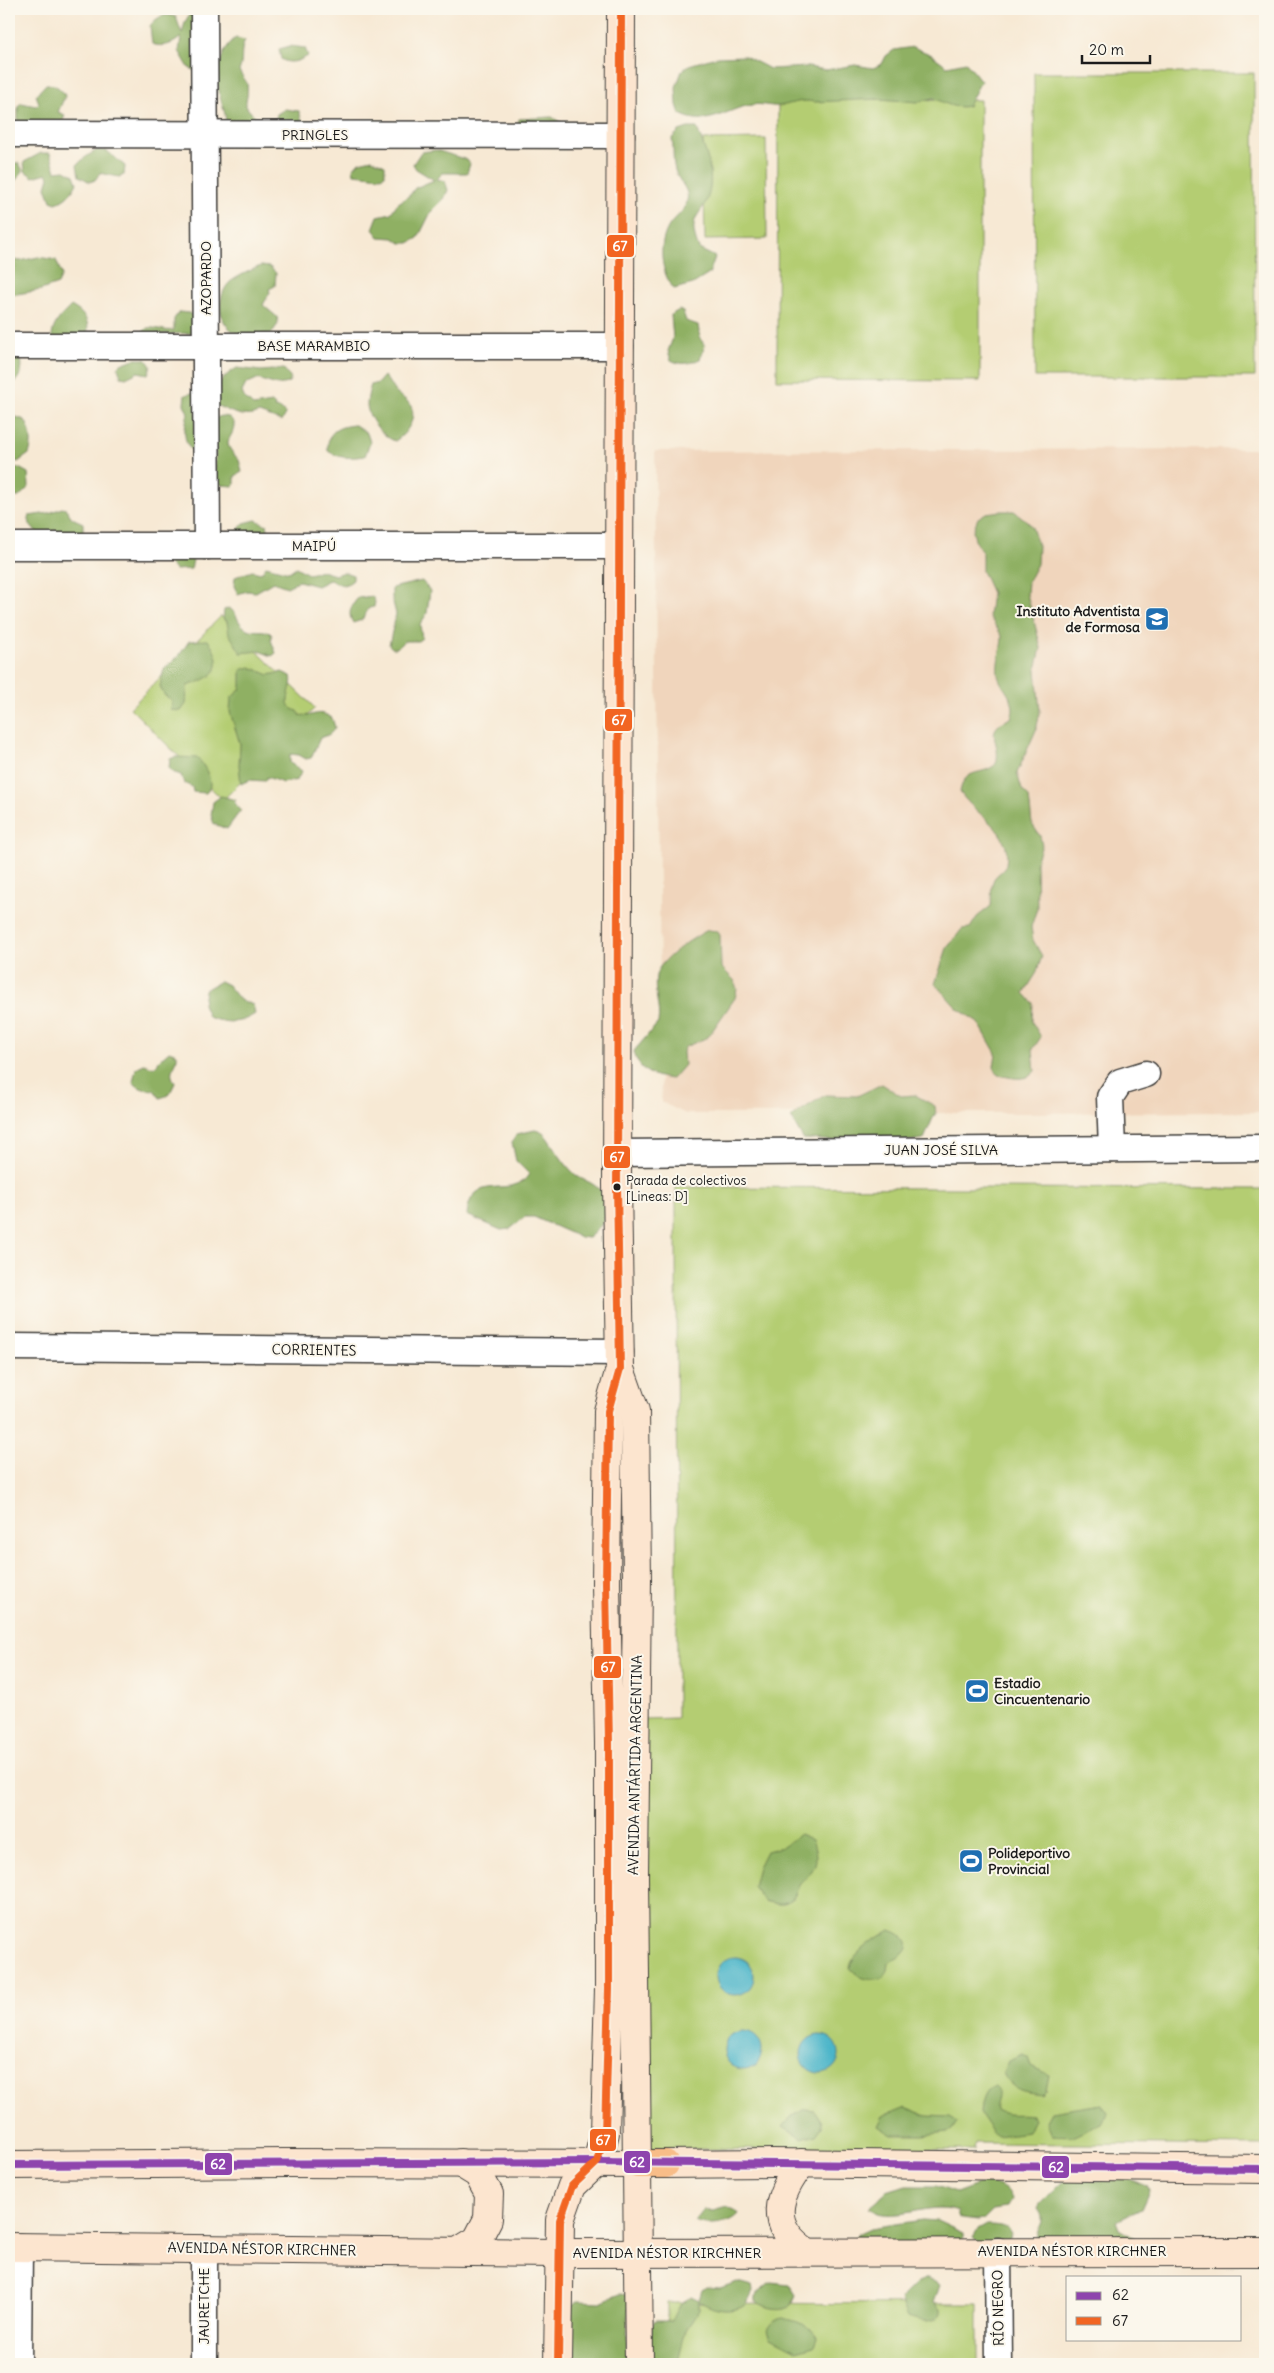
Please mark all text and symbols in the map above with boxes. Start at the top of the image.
scale bar [1082,32,1149,64]
text: 20 m [1089,40,1124,59]
street label: PRINGLES [282,126,349,144]
line badge: 67 [606,234,635,258]
text: 67 [613,237,628,255]
street label: AZOPARDO [197,241,215,315]
street label: BASE MARAMBIO [258,337,371,355]
street label: MAIPÚ [292,537,336,555]
place label: Instituto Adventista de Formosa [1016,602,1140,636]
school or university icon: Instituto Adventista de Formosa [1144,606,1170,632]
line badge: 67 [604,708,633,732]
text: 67 [612,711,627,729]
street label: JUAN JOSÉ SILVA [884,1141,998,1159]
line badge: 67 [603,1145,631,1169]
text: 67 [610,1148,625,1166]
place label: Parada de colectivos [Lineas: D] [626,1172,747,1205]
marker: Parada de colectivos [Lineas: D] [612,1182,622,1192]
street label: CORRIENTES [271,1340,357,1360]
line badge: 67 [593,1655,622,1679]
street label: AVENIDA ANTÁRTIDA ARGENTINA [624,1655,646,1875]
text: 67 [601,1658,616,1676]
place label: Estadio Cincuentenario [994,1674,1090,1708]
sports icon: Estadio Cincuentenario [964,1678,990,1704]
place label: Polideportivo Provincial [988,1844,1070,1878]
sports icon: Polideportivo Provincial [958,1848,984,1874]
line badge: 67 [589,2128,617,2152]
text: 67 [596,2131,611,2149]
line badge: 62 [623,2150,651,2174]
line badge: 62 [204,2152,233,2176]
text: 62 [629,2153,645,2171]
text: 62 [210,2155,226,2173]
line badge: 62 [1041,2155,1070,2179]
text: 62 [1048,2158,1064,2176]
street label: AVENIDA NÉSTOR KIRCHNER [168,2238,357,2260]
street label: AVENIDA NÉSTOR KIRCHNER [978,2242,1166,2260]
street label: AVENIDA NÉSTOR KIRCHNER [573,2244,761,2262]
street label: JAURETCHE [195,2267,213,2345]
street label: RÍO NEGRO [988,2269,1008,2346]
legend [1066,2276,1242,2340]
text: 62 [1112,2285,1129,2304]
text: 67 [1112,2311,1128,2330]

